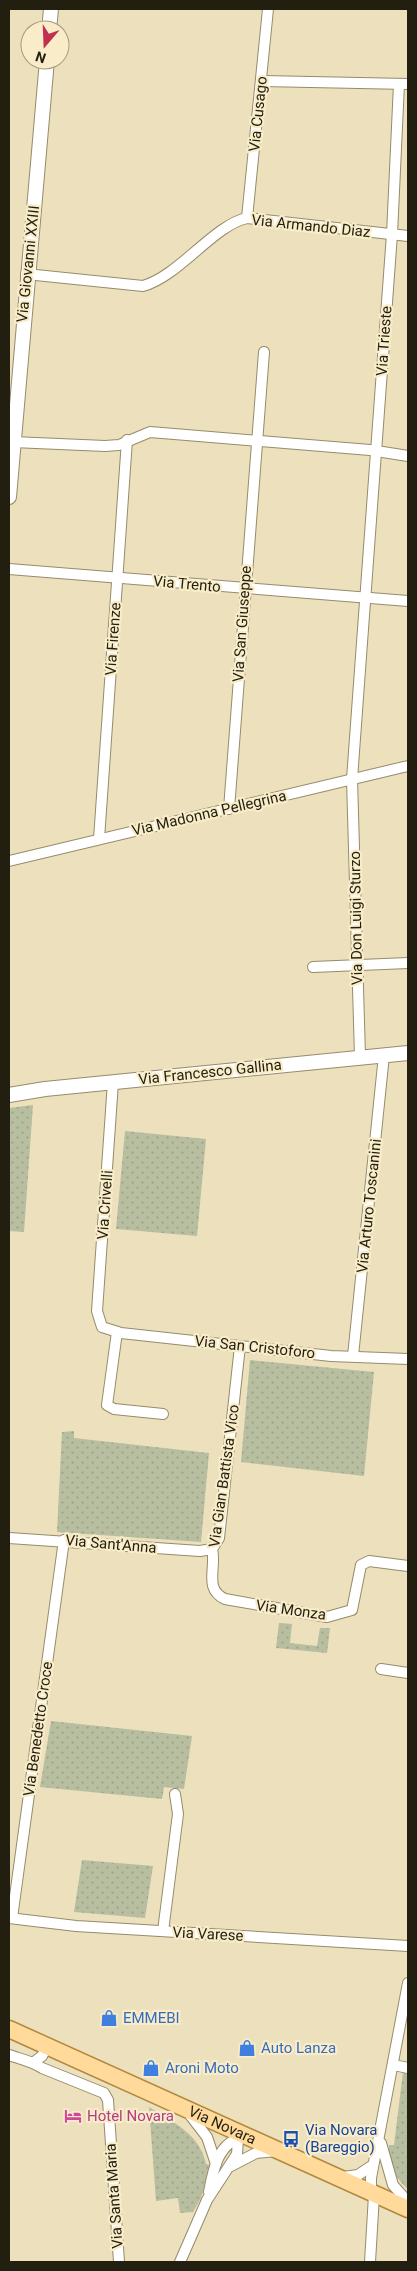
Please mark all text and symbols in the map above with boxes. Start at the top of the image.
north arrow [20,20,70,70]
text: N [33,48,48,66]
street label: Via Cusago [245,75,271,153]
street label: Via Giovanni XXIII [13,205,43,323]
street label: Via Armando Diaz [251,211,371,241]
street label: Via Trieste [373,305,395,377]
street label: Via San Giuseppe [229,565,255,683]
street label: Via Trento [153,572,221,596]
street label: Via Firenze [101,602,125,676]
street label: Via Madonna Pellegrina [130,786,288,840]
street label: Via Don Luigi Sturzo [346,851,366,985]
street label: Via Francesco Gallina [138,1056,282,1088]
street label: Via Arturo Toscanini [353,1138,385,1274]
street label: Via Crivelli [94,1170,116,1240]
street label: Via San Cristoforo [194,1332,316,1362]
street label: Via Gian Battista Vico [205,1403,243,1549]
street label: Via Sant'Anna [65,1531,157,1557]
street label: Via Monza [255,1596,327,1624]
street label: Via Benedetto Croce [20,1660,56,1798]
street label: Via Varese [172,1923,244,1945]
shop icon: EMMEBI [99,2008,119,2028]
place label: EMMEBI [123,2009,180,2027]
shop icon: Auto Lanza [237,2038,257,2058]
place label: Auto Lanza [261,2039,336,2057]
shop icon: Aroni Moto [141,2058,161,2078]
place label: Aroni Moto [165,2059,239,2077]
street label: Via Novara [186,2102,259,2148]
hotel icon: Hotel Novara [63,2106,83,2126]
place label: Hotel Novara [87,2107,174,2125]
place label: Via Novara (Bareggio) [305,2121,378,2156]
bus stop icon: Via Novara (Bareggio) [281,2129,301,2149]
street label: Via Santa Maria [101,2143,127,2249]

